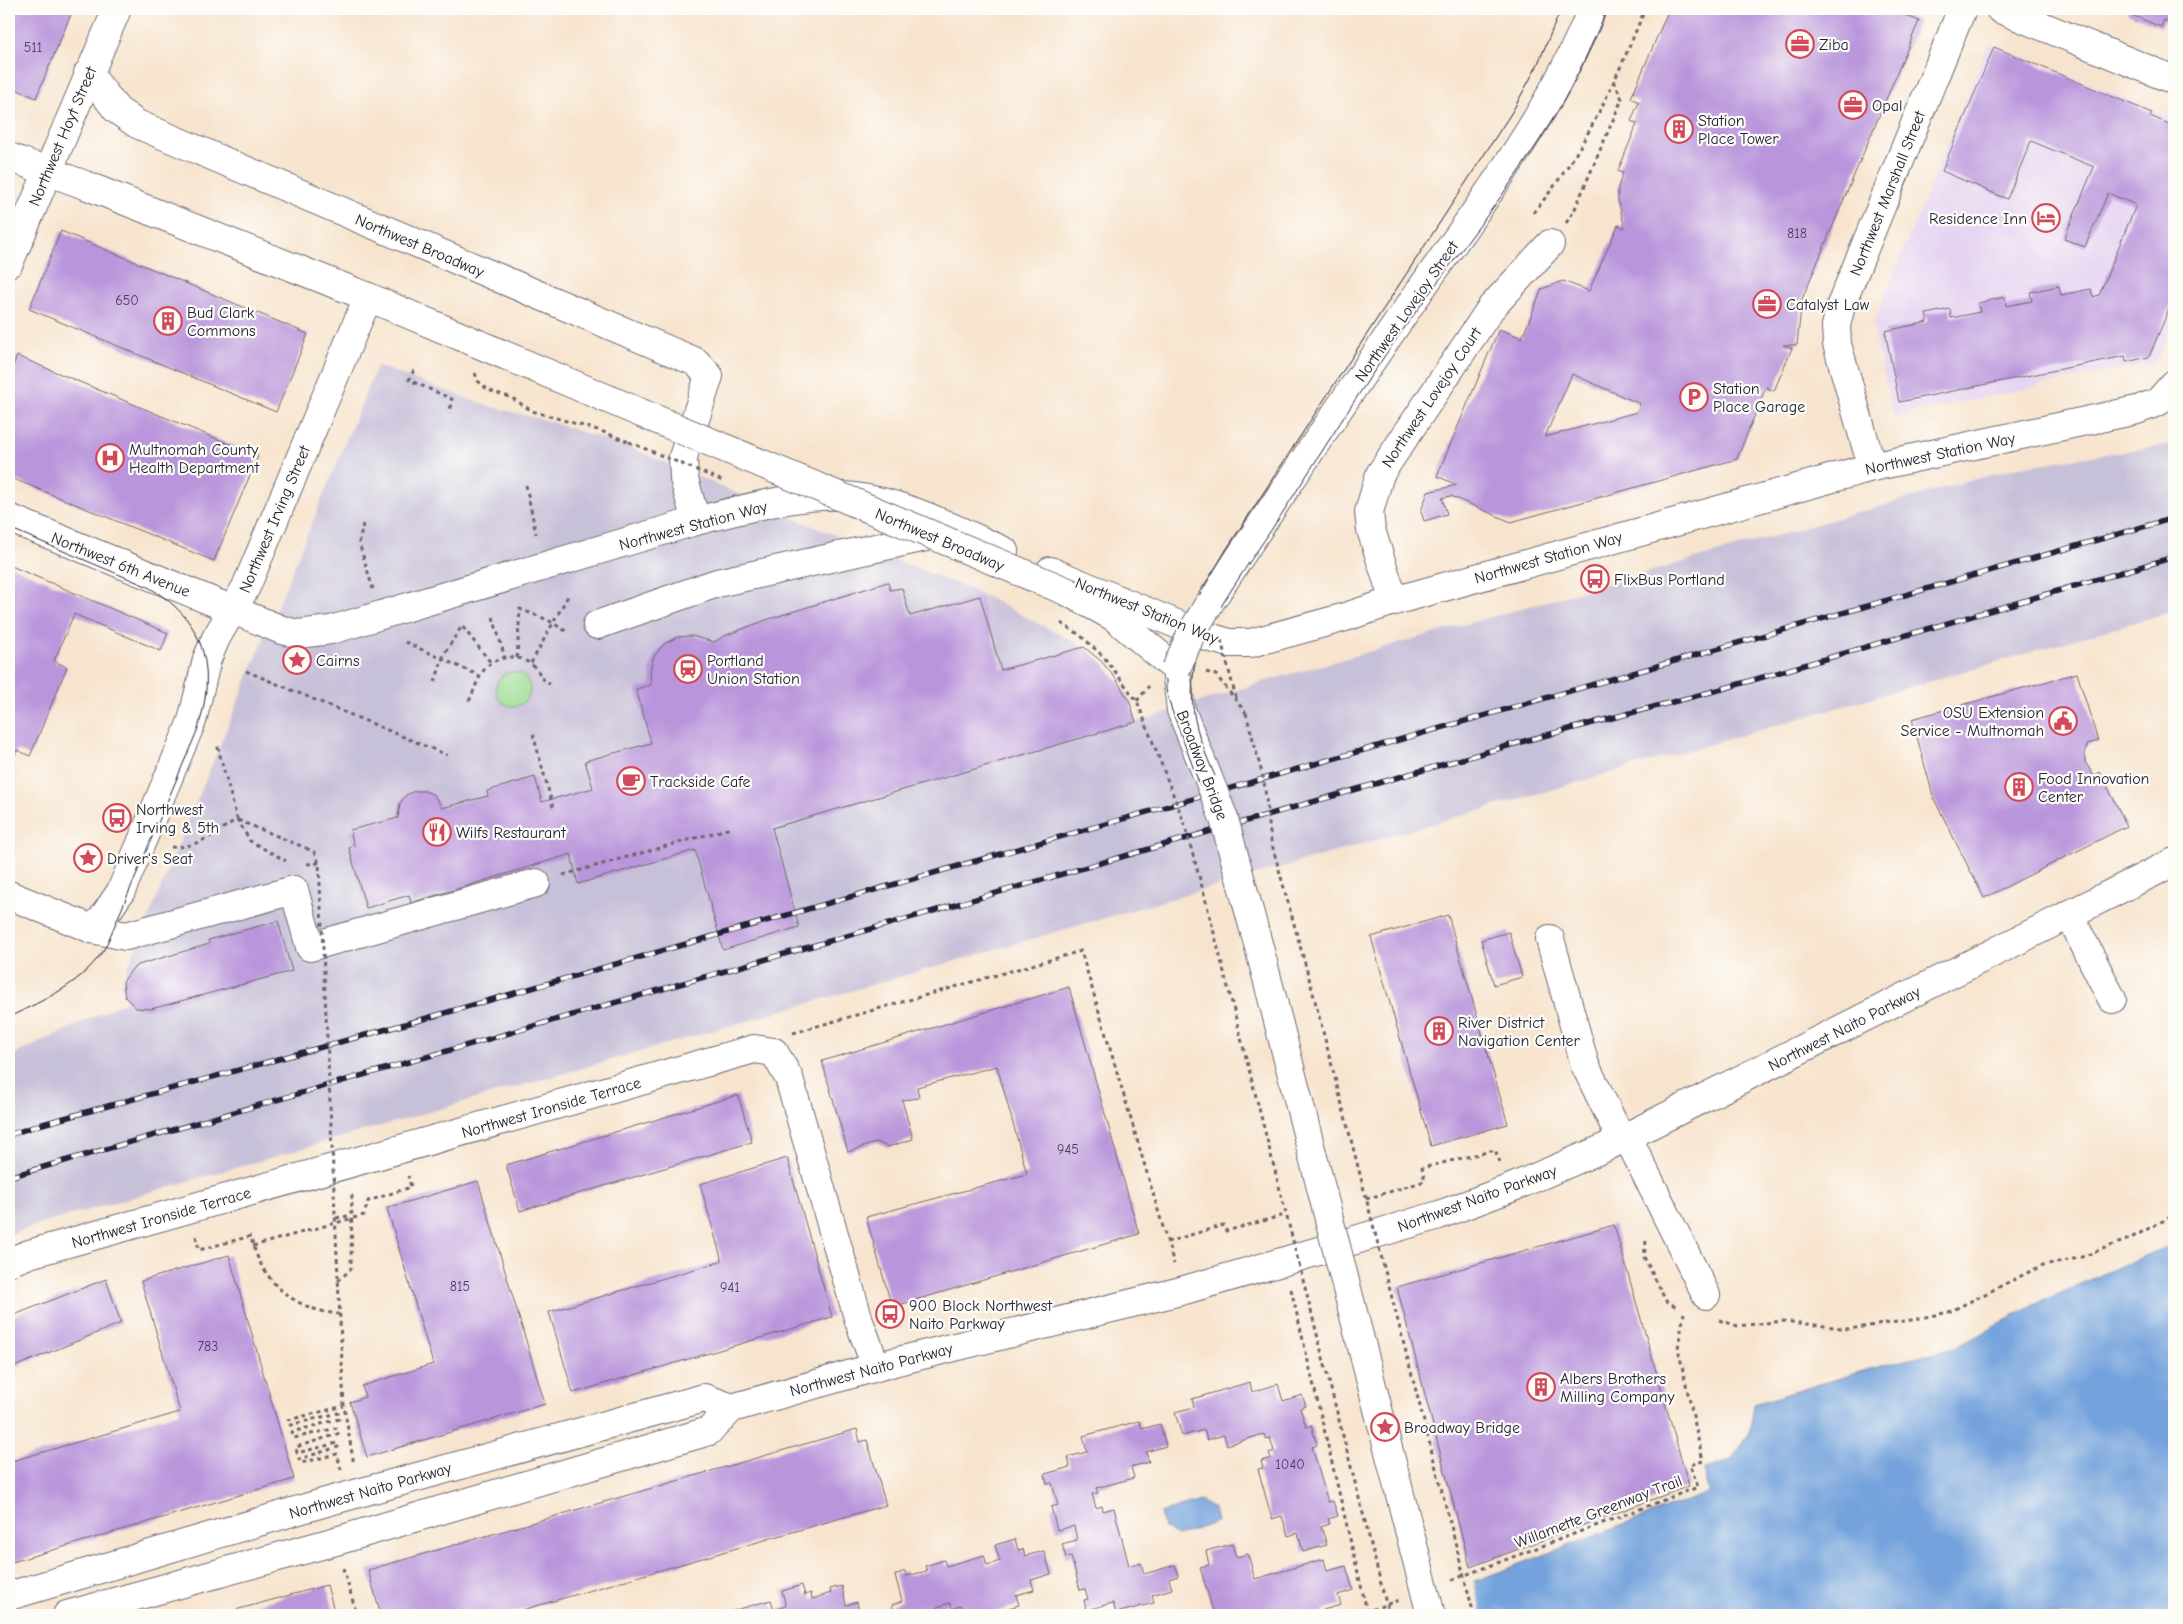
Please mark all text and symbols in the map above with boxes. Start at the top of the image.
office icon: Ziba [1785,29,1815,59]
place label: Ziba [1819,36,1849,54]
house number: 511 [24,39,42,56]
street label: Northwest Hoyt Street [25,64,101,209]
office icon: Opal [1838,90,1868,120]
place label: Opal [1872,97,1903,115]
street label: Northwest Marshall Street [1847,108,1929,278]
place label: Station Place Tower [1698,112,1779,148]
building icon: Station Place Tower [1664,114,1694,144]
hotel icon: Residence Inn [2031,203,2061,233]
place label: Residence Inn [1929,210,2027,228]
street label: Northwest Broadway [352,211,488,282]
house number: 818 [1787,225,1807,242]
street label: Northwest Lovejoy Street [1351,237,1462,385]
office icon: Catalyst Law [1752,289,1782,319]
house number: 650 [115,292,139,309]
place label: Catalyst Law [1786,296,1870,314]
place label: Bud Clark Commons [187,304,256,340]
building icon: Bud Clark Commons [153,306,183,336]
street label: Northwest Lovejoy Court [1378,324,1486,471]
place label: Station Place Garage [1713,380,1805,416]
parking icon: Station Place Garage [1679,382,1709,412]
street label: Northwest Station Way [1864,429,2018,479]
place label: Multnomah County Health Department [129,441,260,477]
hospital icon: Multnomah County Health Department [95,443,125,473]
street label: Northwest Irving Street [236,443,314,596]
street label: Northwest Station Way [617,497,770,554]
street label: Northwest Broadway [872,505,1008,576]
street label: Northwest Station Way [1472,528,1625,588]
street label: Northwest 6th Avenue [49,529,193,601]
bus stop icon: FlixBus Portland [1580,564,1610,594]
place label: FlixBus Portland [1614,571,1725,589]
street label: Northwest Station Way [1072,574,1222,648]
place icon: Cairns [282,645,312,675]
place label: Cairns [316,652,360,670]
place label: Portland Union Station [707,652,800,688]
station icon: Portland Union Station [673,654,703,684]
place label: OSU Extension Service - Multnomah [1901,704,2044,740]
public building icon: OSU Extension Service - Multnomah [2048,706,2078,736]
street label: Broadway Bridge [1173,708,1231,823]
cafe icon: Trackside Cafe [616,766,646,796]
place label: Food Innovation Center [2038,770,2149,806]
building icon: Food Innovation Center [2004,772,2034,802]
place label: Trackside Cafe [650,773,751,791]
place label: Northwest Irving & 5th [136,801,219,837]
bus stop icon: Northwest Irving & 5th [102,803,132,833]
restaurant icon: Wilfs Restaurant [422,817,452,847]
place label: Wilfs Restaurant [456,824,566,842]
place icon: Driver's Seat [73,843,103,873]
place label: Driver's Seat [107,850,193,868]
street label: Northwest Naito Parkway [1766,982,1924,1075]
place label: River District Navigation Center [1458,1014,1581,1050]
building icon: River District Navigation Center [1424,1016,1454,1046]
street label: Northwest Ironside Terrace [460,1074,643,1142]
house number: 945 [1057,1141,1079,1158]
street label: Northwest Naito Parkway [1395,1161,1560,1236]
street label: Northwest Ironside Terrace [70,1184,253,1252]
house number: 815 [450,1278,470,1295]
house number: 941 [720,1279,740,1296]
place label: 900 Block Northwest Naito Parkway [909,1297,1052,1333]
bus stop icon: 900 Block Northwest Naito Parkway [875,1299,905,1329]
house number: 783 [198,1338,218,1355]
street label: Northwest Naito Parkway [788,1339,956,1400]
place label: Albers Brothers Milling Company [1560,1370,1675,1406]
building icon: Albers Brothers Milling Company [1526,1372,1556,1402]
place icon: Broadway Bridge [1370,1412,1400,1442]
place label: Broadway Bridge [1404,1419,1520,1437]
house number: 1040 [1275,1456,1305,1473]
street label: Northwest Naito Parkway [287,1459,454,1523]
street label: Willamette Greenway Trail [1512,1472,1685,1552]

